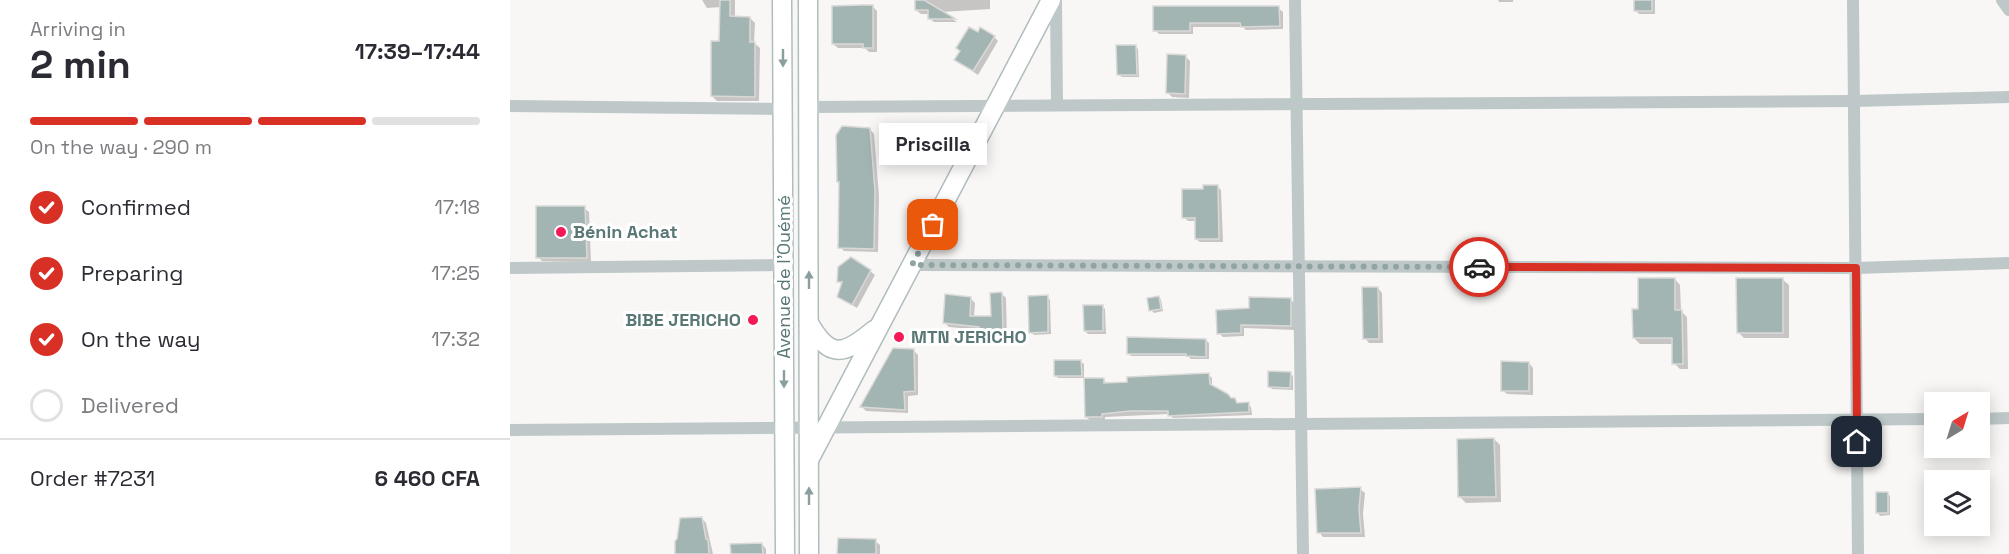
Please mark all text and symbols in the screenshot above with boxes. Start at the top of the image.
text: Arriving in [30,16,126,42]
text: 17:39–17:44 [355,37,480,65]
text: 2 min [30,40,131,89]
one-way arrow [778,49,788,68]
callout: Priscilla [879,123,987,165]
text: Priscilla [895,131,971,157]
text: On the way · 290 m [30,134,212,160]
icon: check [30,191,63,224]
text: Confirmed [81,193,191,221]
text: 17:18 [434,194,480,220]
street label: Avenue de l'Ouémé [772,195,795,359]
pin [907,199,958,250]
icon: bag [916,208,949,241]
place label: Bénin Achat [573,220,678,243]
marker: Bénin Achat [554,225,568,239]
courier [1449,237,1509,297]
icon: car [1463,251,1496,284]
icon: check [30,257,63,290]
text: Preparing [81,259,183,287]
text: 17:25 [431,260,480,286]
one-way arrow [804,270,814,289]
place label: BIBE JERICHO [625,308,741,331]
marker: BIBE JERICHO [746,313,760,327]
icon: check [30,323,63,356]
text: On the way [81,325,200,353]
place label: MTN JERICHO [911,325,1027,348]
text: 17:32 [431,326,480,352]
marker: MTN JERICHO [892,330,906,344]
one-way arrow [779,370,789,389]
text: Delivered [81,391,179,419]
north arrow [1924,392,1990,458]
map controls [1924,392,1990,536]
pin [1831,416,1882,467]
icon: home [1840,425,1873,458]
text: Order #7231 [30,464,155,492]
text: 6 460 CFA [374,464,480,492]
button: layers [1924,470,1990,536]
one-way arrow [804,486,814,505]

